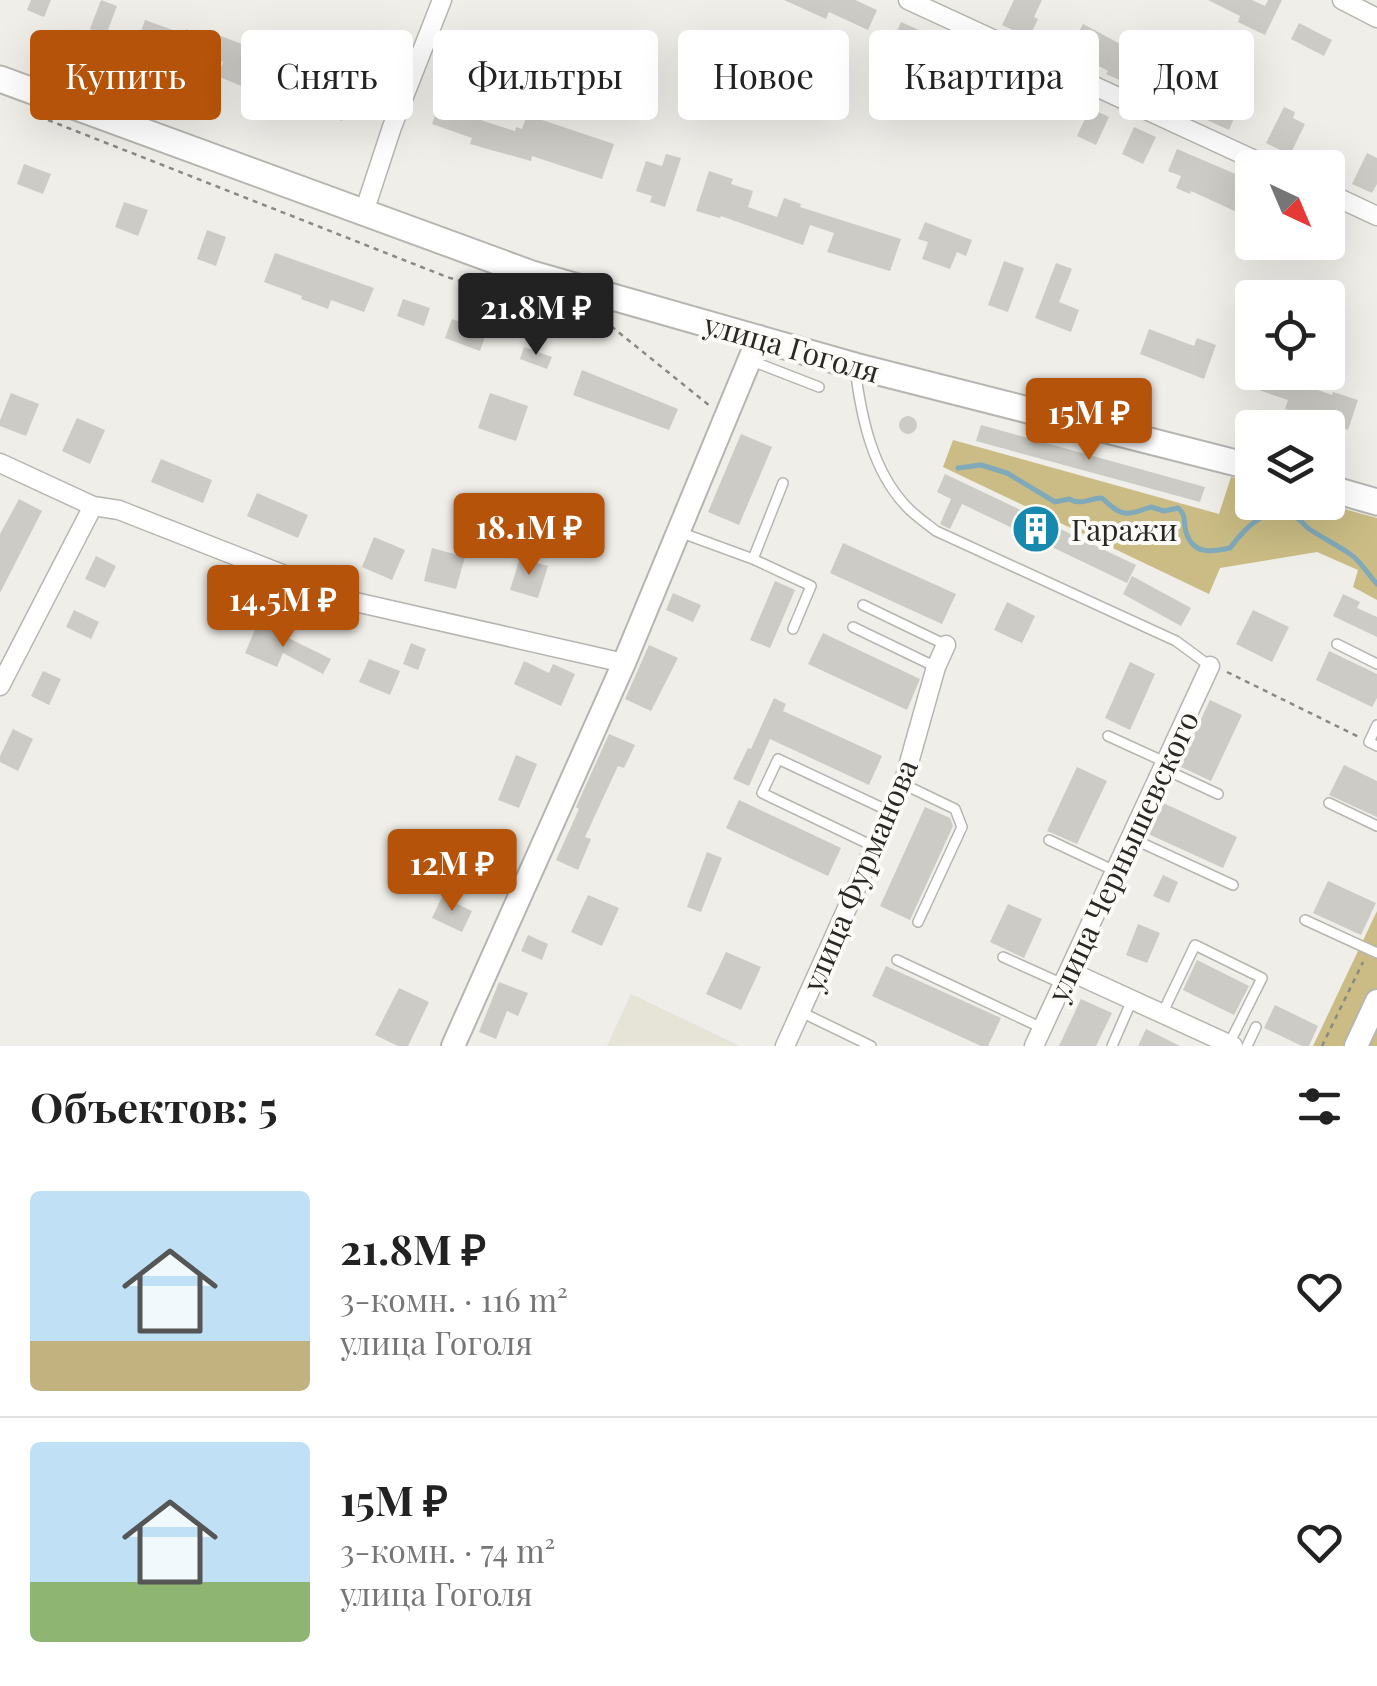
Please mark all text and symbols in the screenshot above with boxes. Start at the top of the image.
chip: Купить [30,30,221,120]
chip: Снять [241,30,413,120]
chip: Фильтры [433,30,658,120]
chip: Новое [678,30,849,120]
chip: Квартира [869,30,1099,120]
chip: Дом [1119,30,1254,120]
north arrow [1235,150,1345,260]
map controls [1235,150,1345,520]
pin: 21.8M ₽ [444,273,628,358]
button: locate [1235,280,1345,390]
text: 21.8M ₽ [480,284,592,327]
street label: улица Гоголя [699,303,884,391]
pin: 15M ₽ [1019,378,1159,463]
text: 15M ₽ [1048,389,1130,432]
button: layers [1235,410,1345,520]
pin: 18.1M ₽ [437,493,621,578]
building icon: Гаражи [1010,503,1062,555]
text: 18.1M ₽ [476,504,582,547]
place label: Гаражи [1071,509,1178,549]
pin: 14.5M ₽ [191,565,375,650]
text: 14.5M ₽ [229,576,337,619]
street label: улица Чернышевского [1037,704,1207,1009]
street label: улица Фурманова [792,753,926,998]
pin: 12M ₽ [382,829,522,914]
text: 12M ₽ [410,840,494,883]
text: Объектов: 5 [30,1078,277,1134]
icon: filters [1292,1079,1347,1134]
text: 21.8M ₽ [340,1220,486,1276]
icon: home [110,1231,230,1351]
icon: heart [1292,1264,1347,1319]
text: 3-комн. · 116 m² [340,1277,568,1320]
text: улица Гоголя [340,1320,533,1363]
text: 15M ₽ [340,1471,448,1527]
icon: home [110,1482,230,1602]
icon: heart [1292,1515,1347,1570]
text: 3-комн. · 74 m² [340,1528,555,1571]
text: улица Гоголя [340,1571,533,1614]

